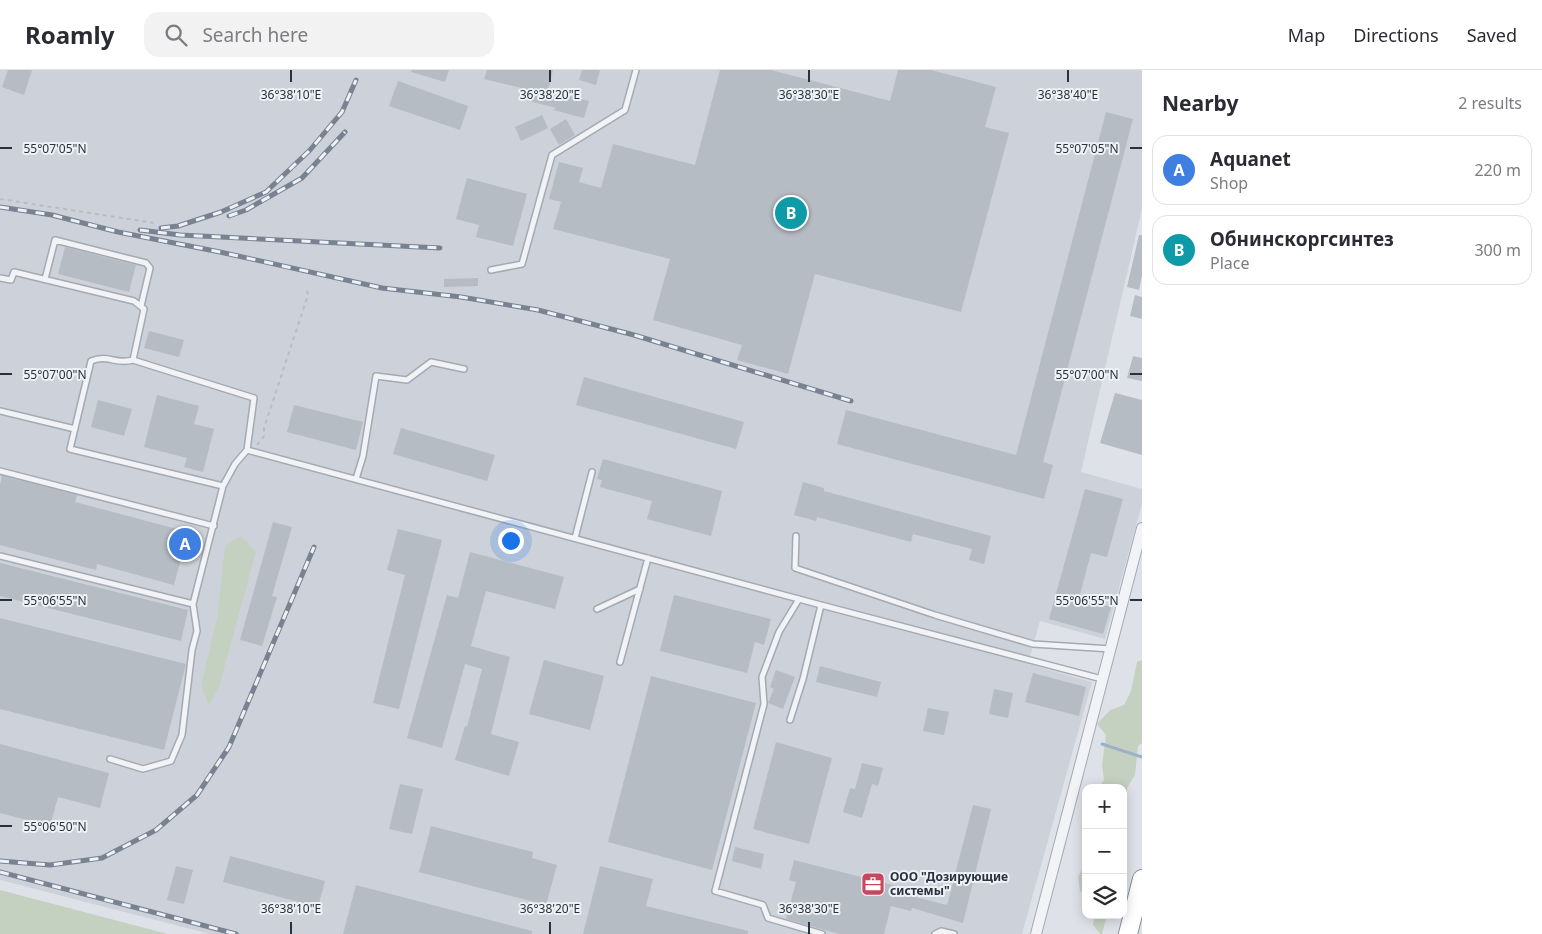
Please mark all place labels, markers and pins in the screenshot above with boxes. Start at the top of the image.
pin: B [775,194,807,232]
pin: A [169,525,201,563]
place label: ООО "Дозирующие системы" [890,868,1008,899]
office icon: ООО "Дозирующие системы" [860,871,886,897]

